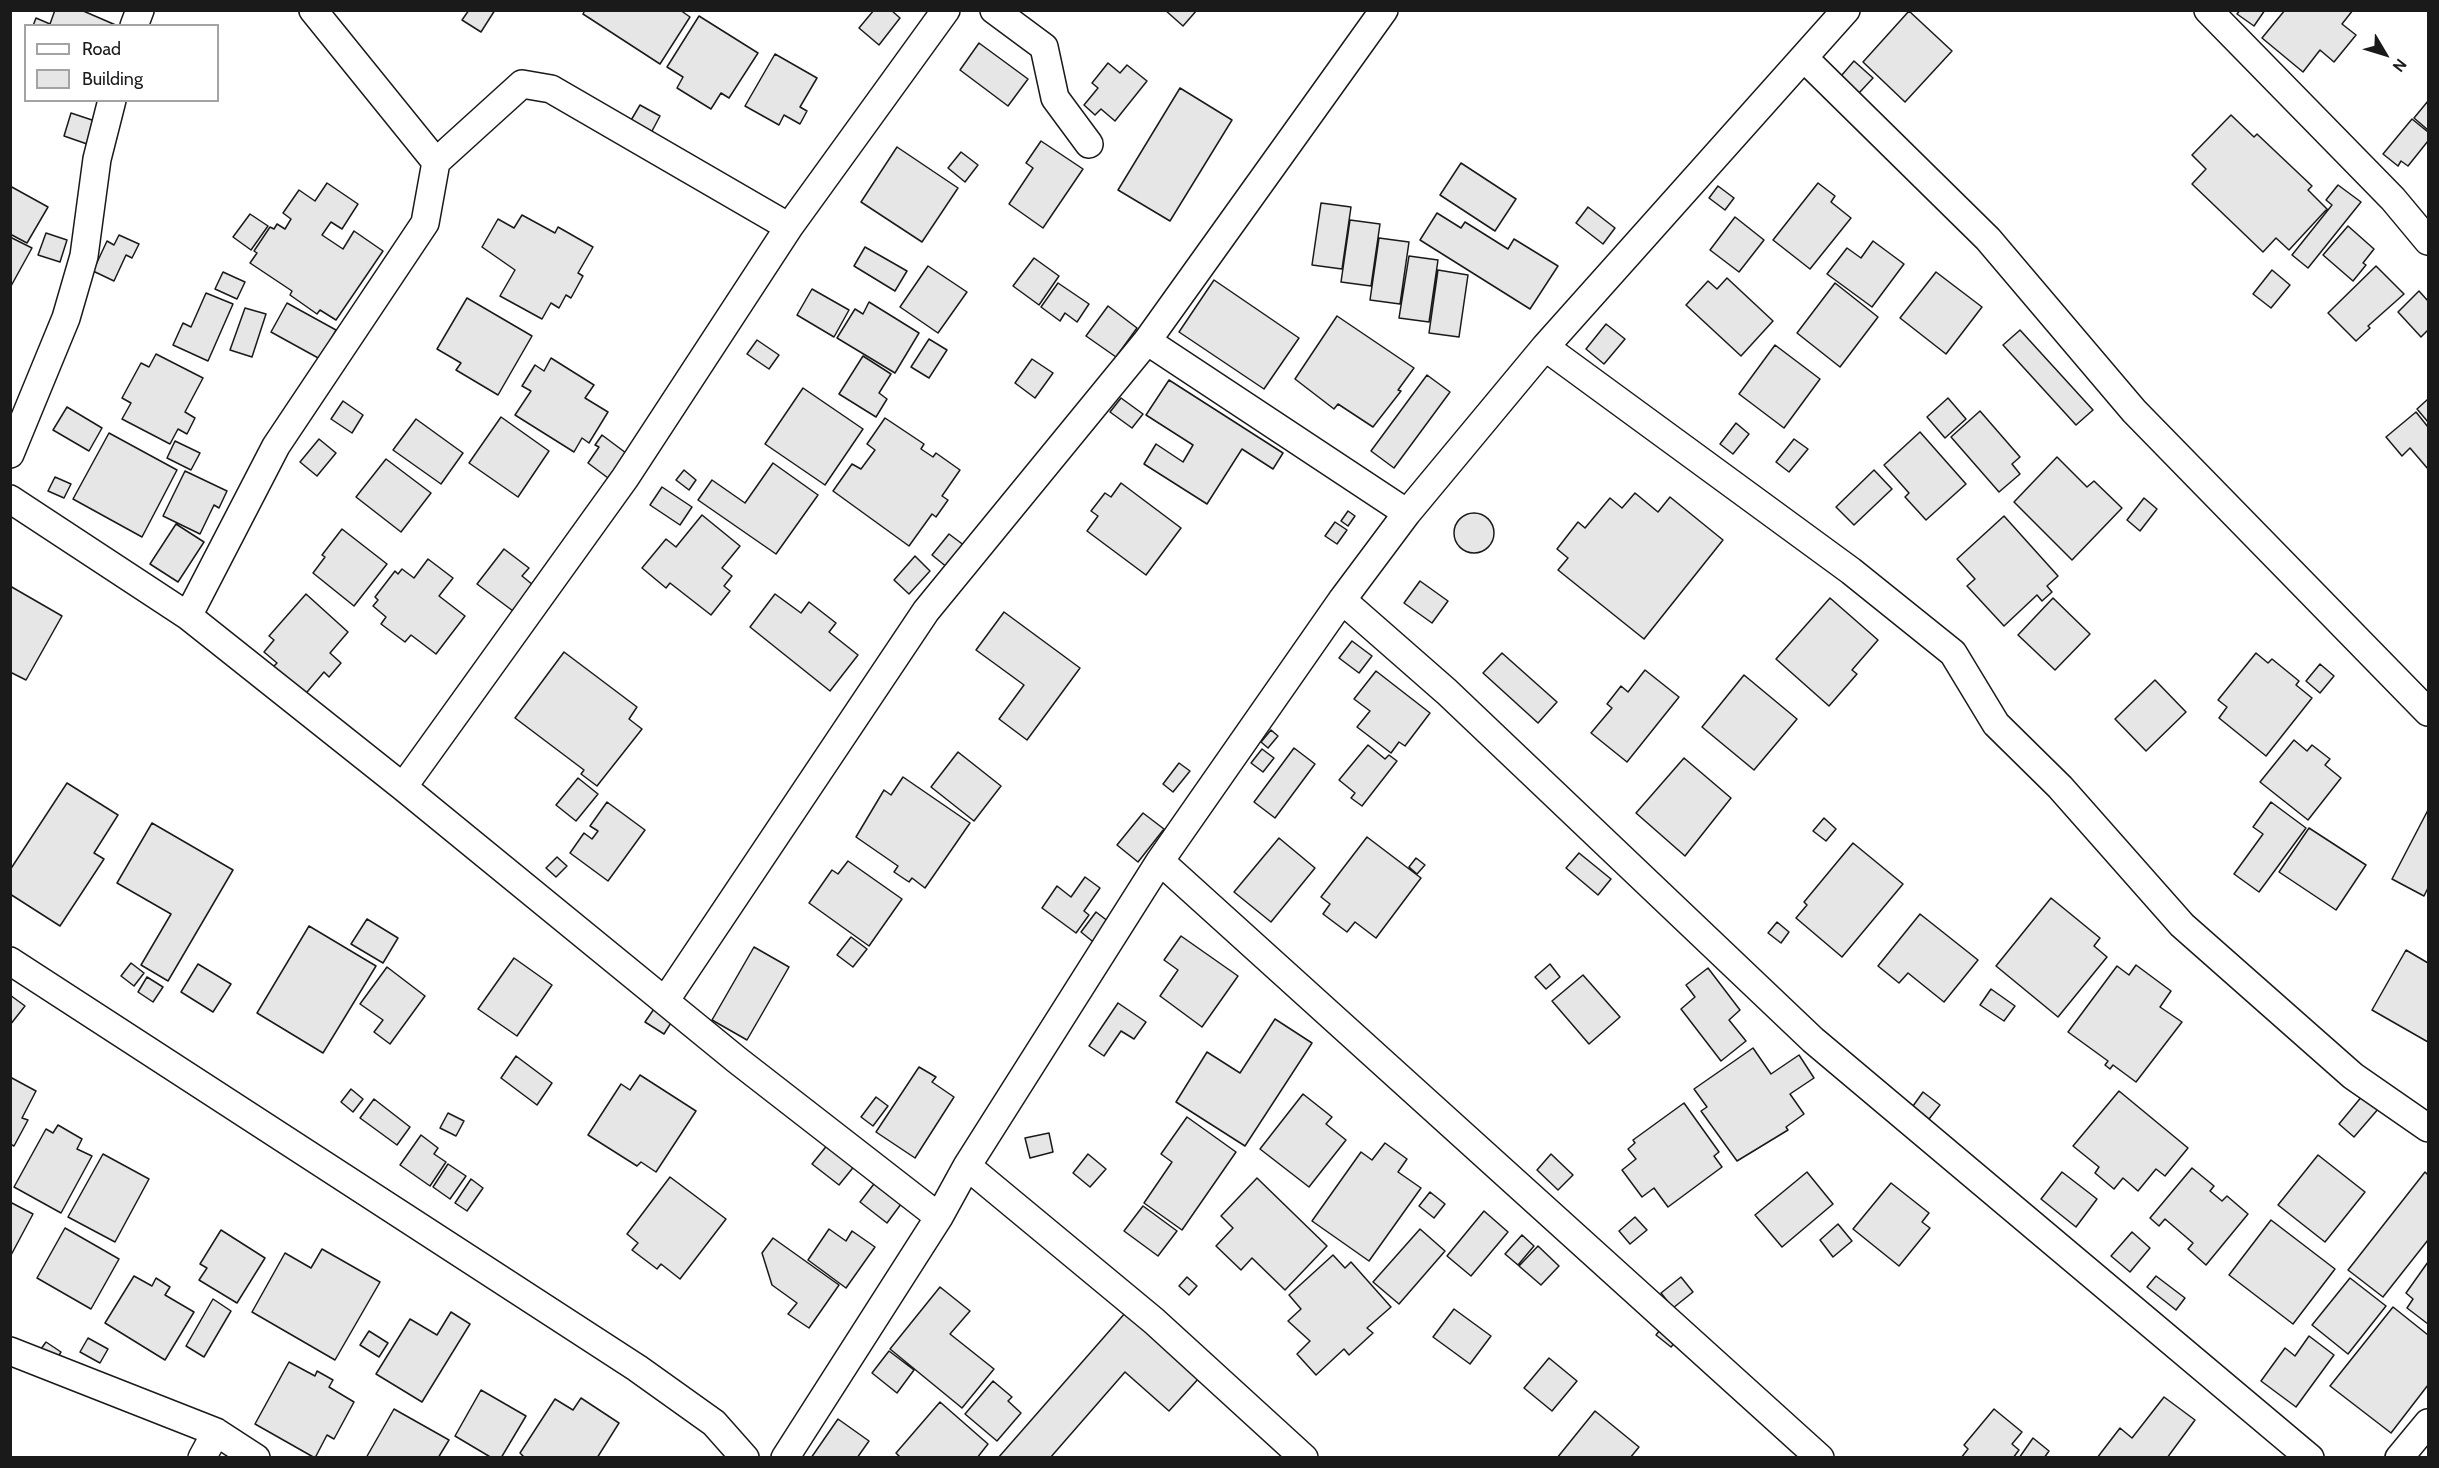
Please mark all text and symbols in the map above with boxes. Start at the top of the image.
legend [24,24,219,102]
north arrow [2355,24,2415,84]
text: Road [82,38,121,60]
text: N [2389,55,2411,76]
text: Building [82,68,143,90]

